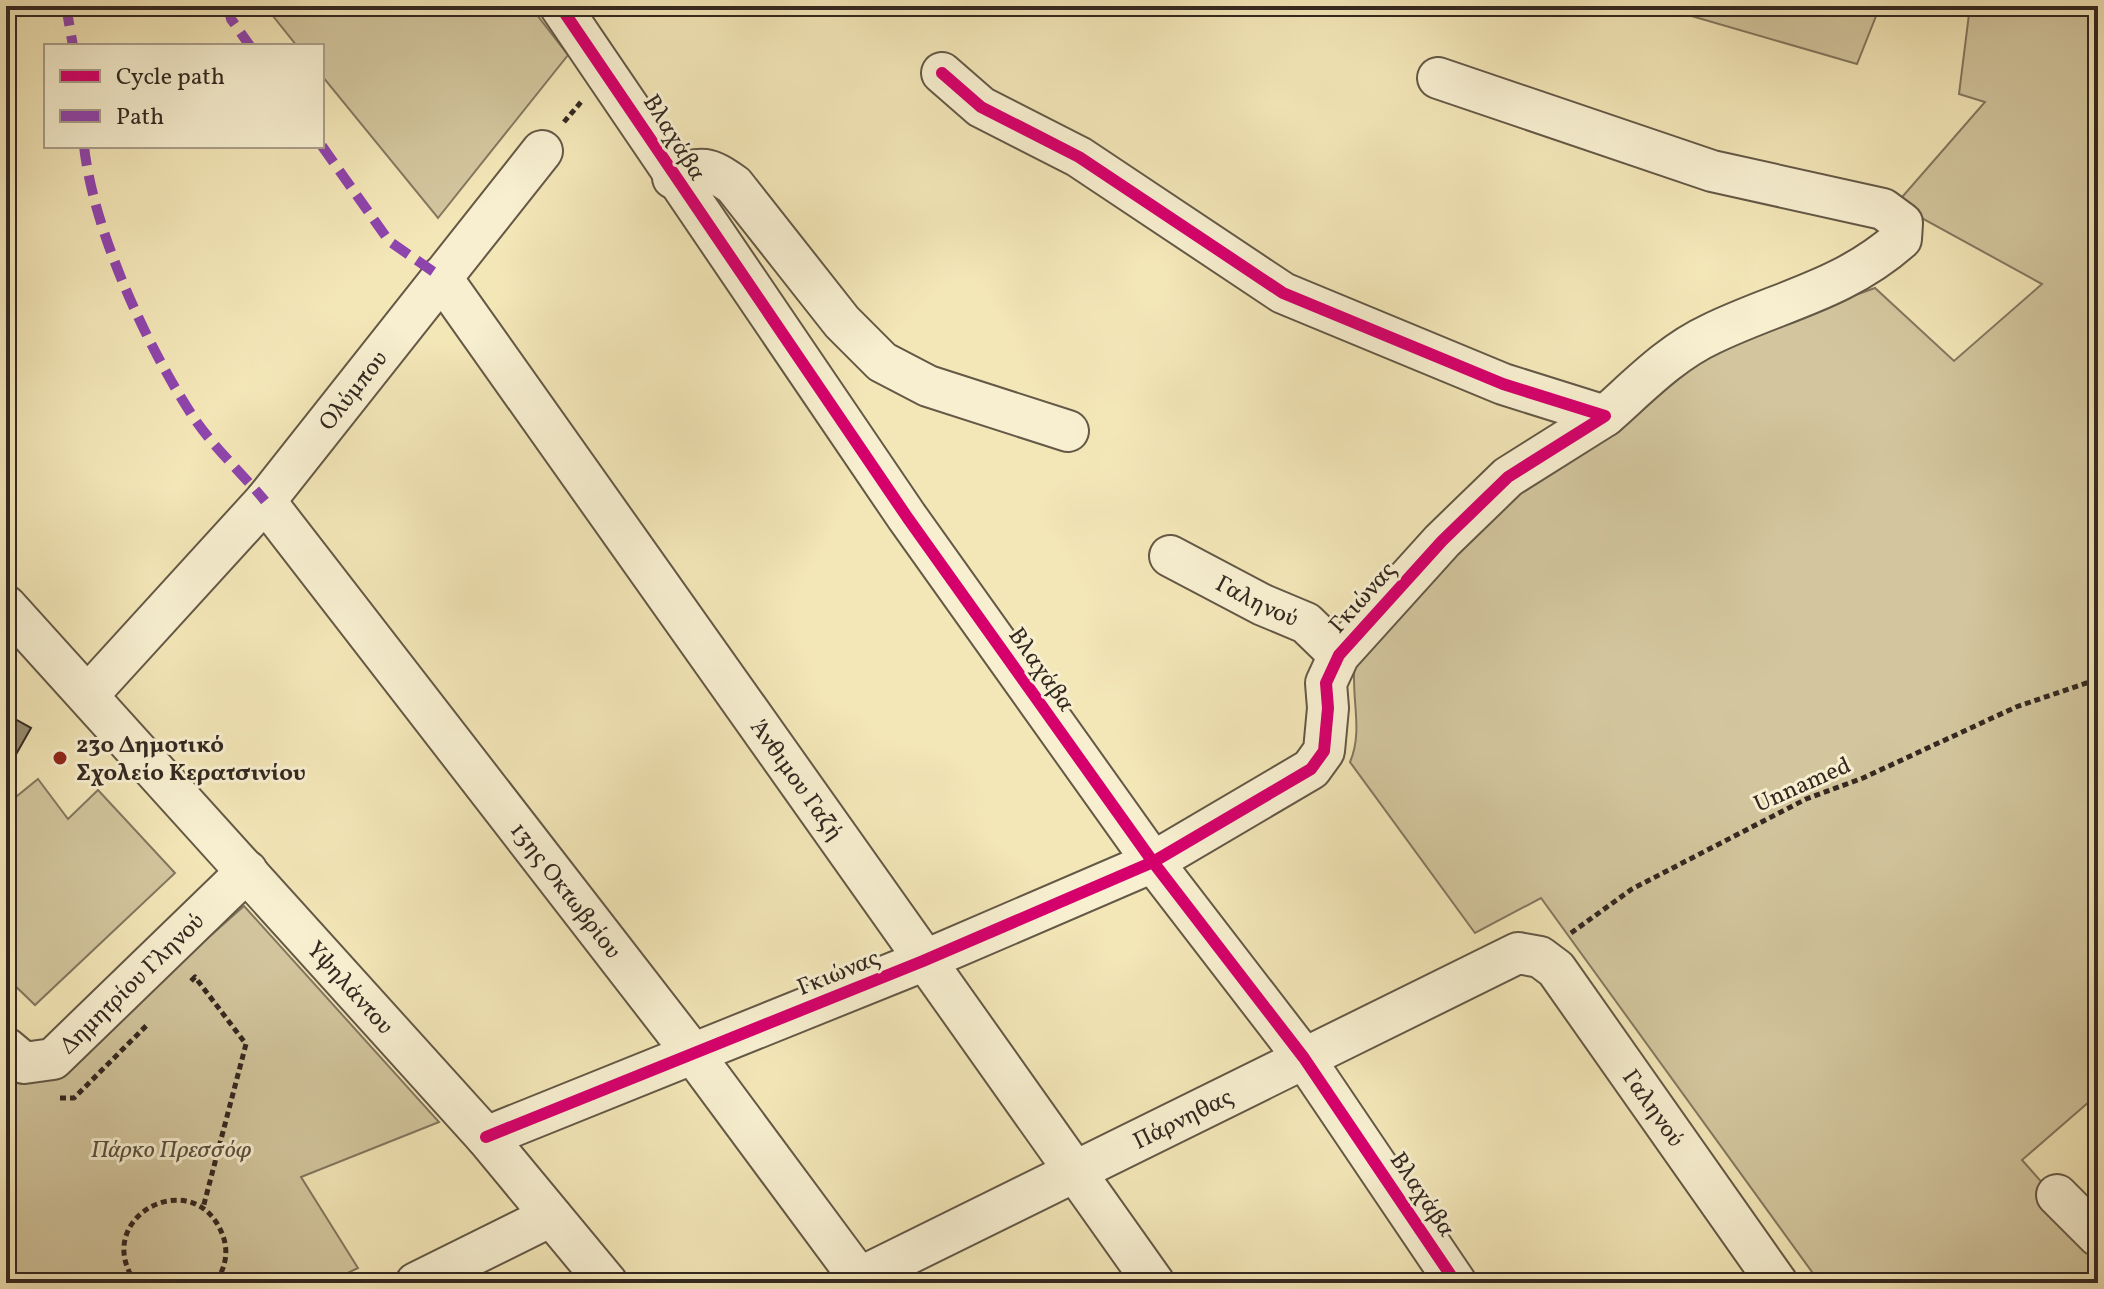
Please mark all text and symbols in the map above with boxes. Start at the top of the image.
legend [44,44,324,148]
text: Cycle path [116,61,225,95]
street label: Βλαχάβα [633,88,713,188]
text: Path [116,101,164,135]
street label: Ολύμπου [312,344,397,439]
street label: Γκιώνας [1322,555,1405,642]
street label: Γαληνού [1209,568,1303,637]
street label: Βλαχάβα [999,621,1082,719]
street label: Άνθιμου Γαζή [741,713,850,848]
place label: 23o Δημοτικό Σχολείο Κερατσινίου [76,729,306,791]
marker: 23o Δημοτικό Σχολείο Κερατσινίου [51,749,69,767]
street label: Unnamed [1749,749,1857,822]
street label: 13ης Οκτωβρίου [501,816,629,967]
street label: Δημητρίου Γληνού [53,906,213,1063]
street label: Υψηλάντου [298,934,400,1043]
street label: Γκιώνας [792,942,885,1006]
street label: Γαληνού [1613,1063,1691,1155]
street label: Πάρνηθας [1128,1081,1239,1159]
park label: Πάρκο Πρεσσόφ [91,1134,252,1168]
street label: Βλαχάβα [1380,1146,1462,1244]

